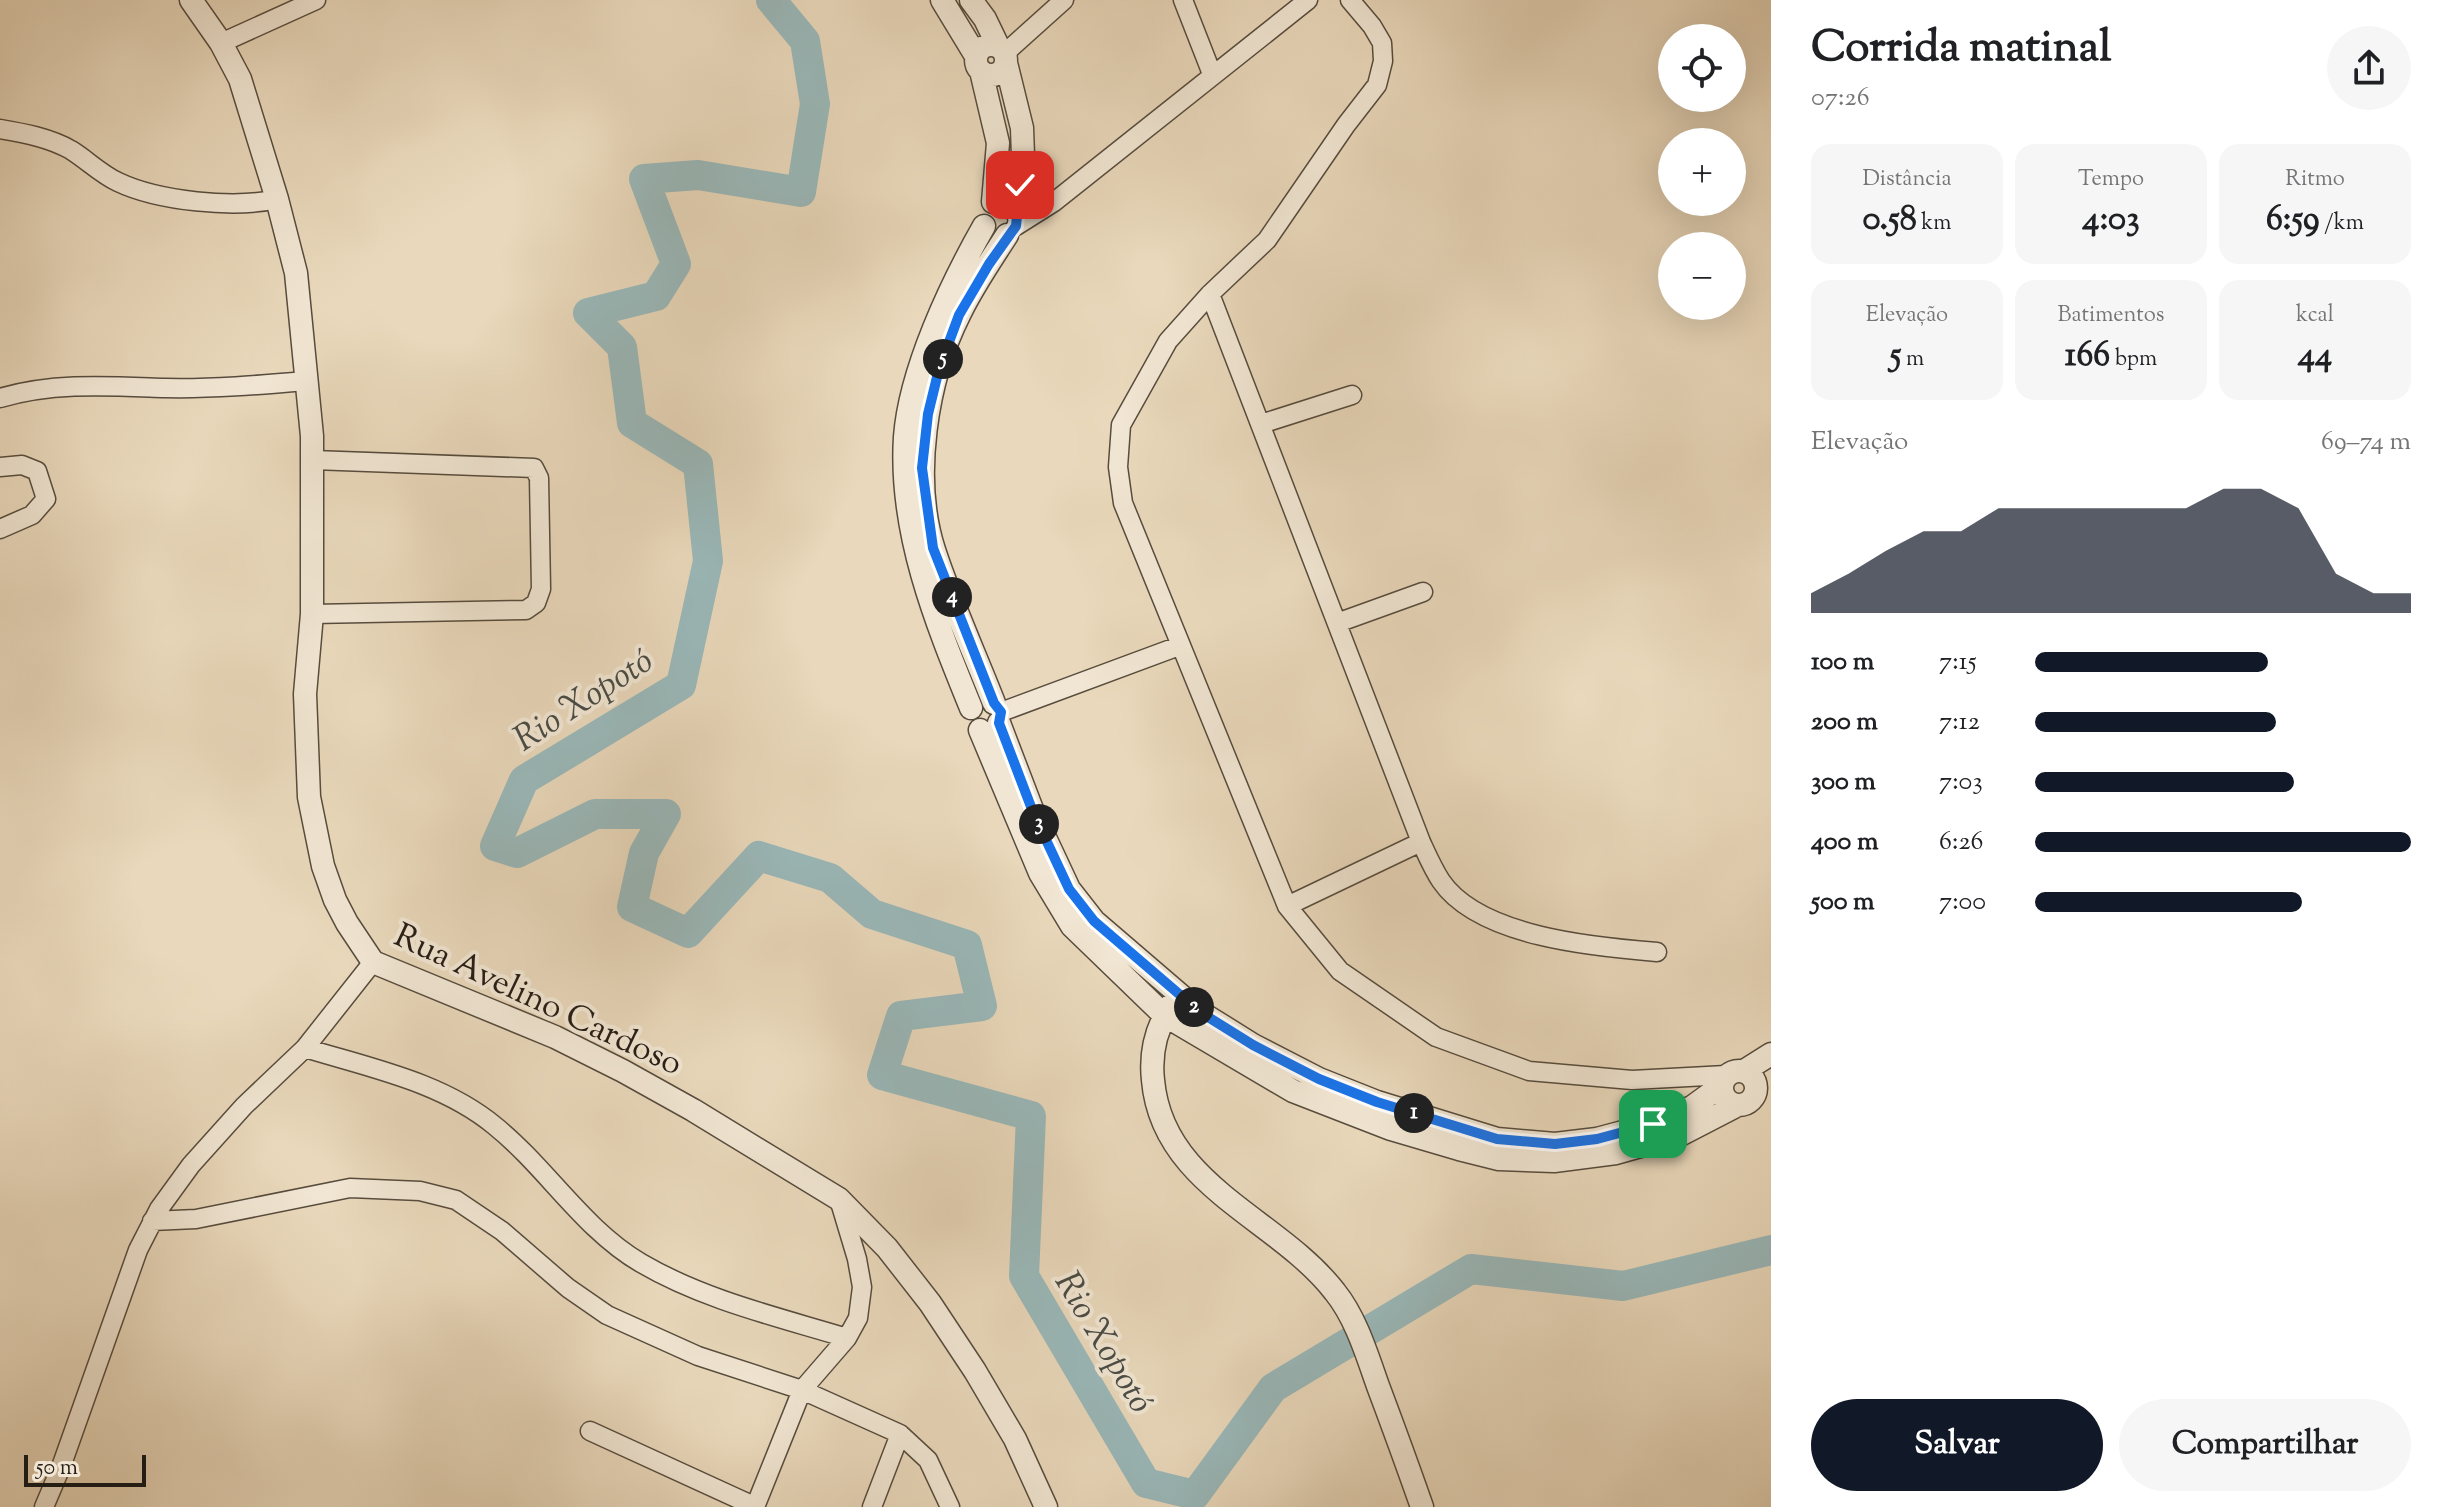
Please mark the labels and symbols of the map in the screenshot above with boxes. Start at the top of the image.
pin [986,151,1054,219]
pin: 5 [923,339,963,379]
pin: 4 [932,577,972,617]
water label: Rio Xopotó [504,637,664,766]
pin: 3 [1019,804,1059,844]
street label: Rua Avelino Cardoso [385,913,690,1090]
pin: 2 [1174,987,1214,1027]
pin [1619,1090,1687,1158]
pin: 1 [1394,1093,1434,1133]
water label: Rio Xopotó [1040,1262,1165,1424]
scale bar [24,1451,146,1487]

